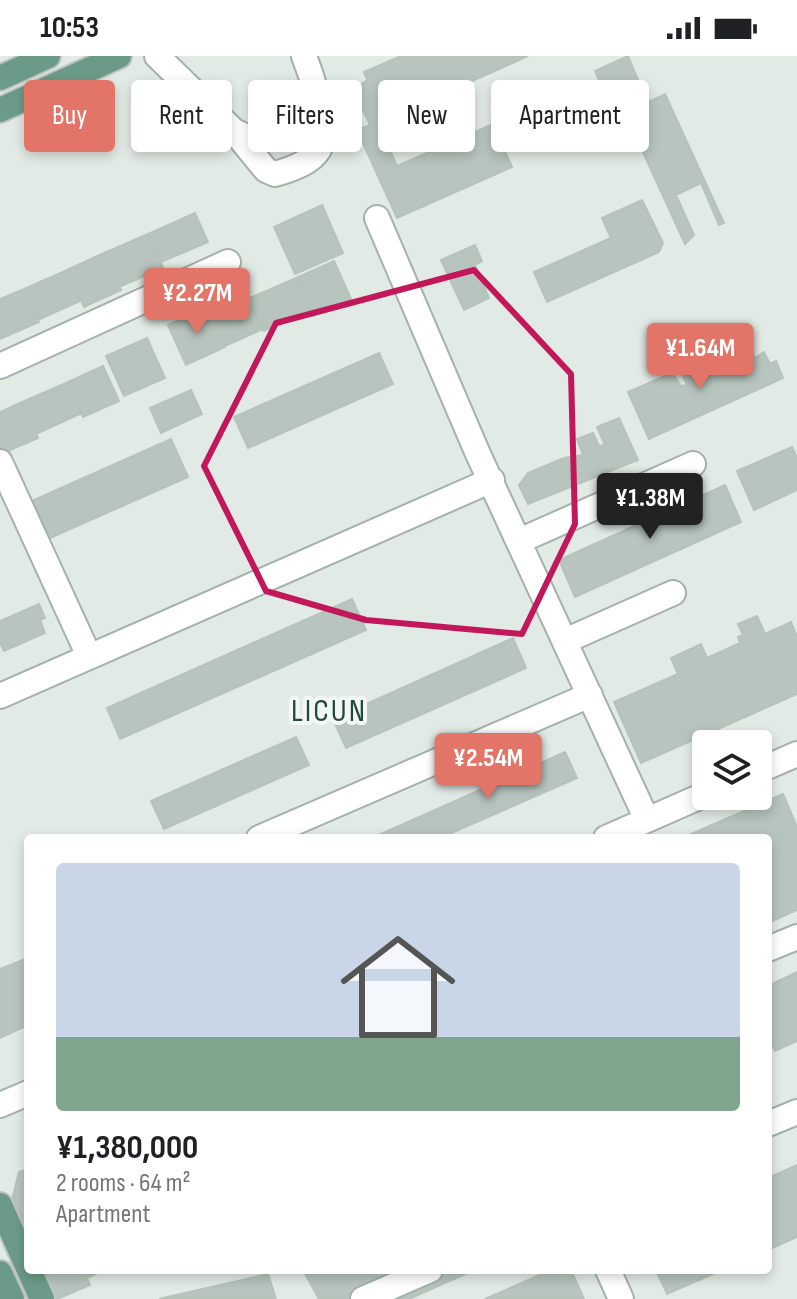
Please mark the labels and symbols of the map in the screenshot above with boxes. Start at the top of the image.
pin: ¥2.27M [132,268,262,336]
pin: ¥1.64M [635,323,765,391]
pin: ¥1.38M [585,473,715,541]
district label: LICUN [291,692,367,731]
pin: ¥2.54M [423,733,553,801]

